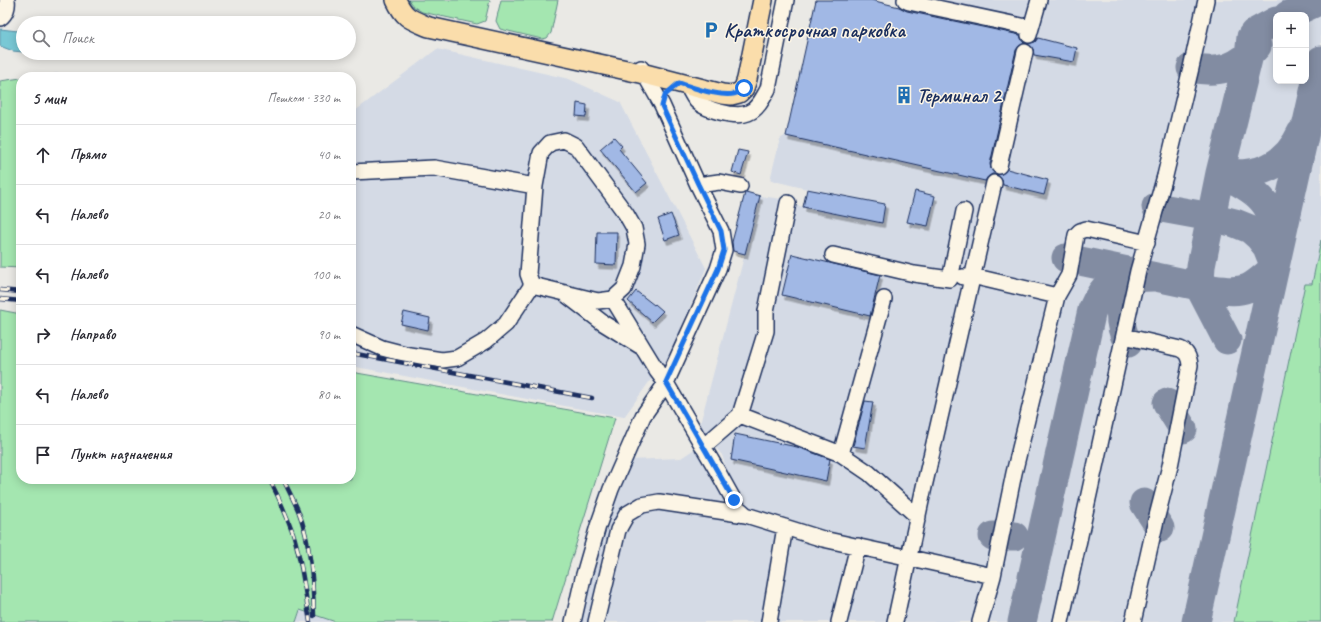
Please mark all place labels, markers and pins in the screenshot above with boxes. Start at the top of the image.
place label: Краткосрочная парковка [724,18,906,43]
parking icon: Краткосрочная парковка [701,20,721,40]
place label: Терминал 2 [917,83,1002,108]
building icon: Терминал 2 [894,85,914,105]

